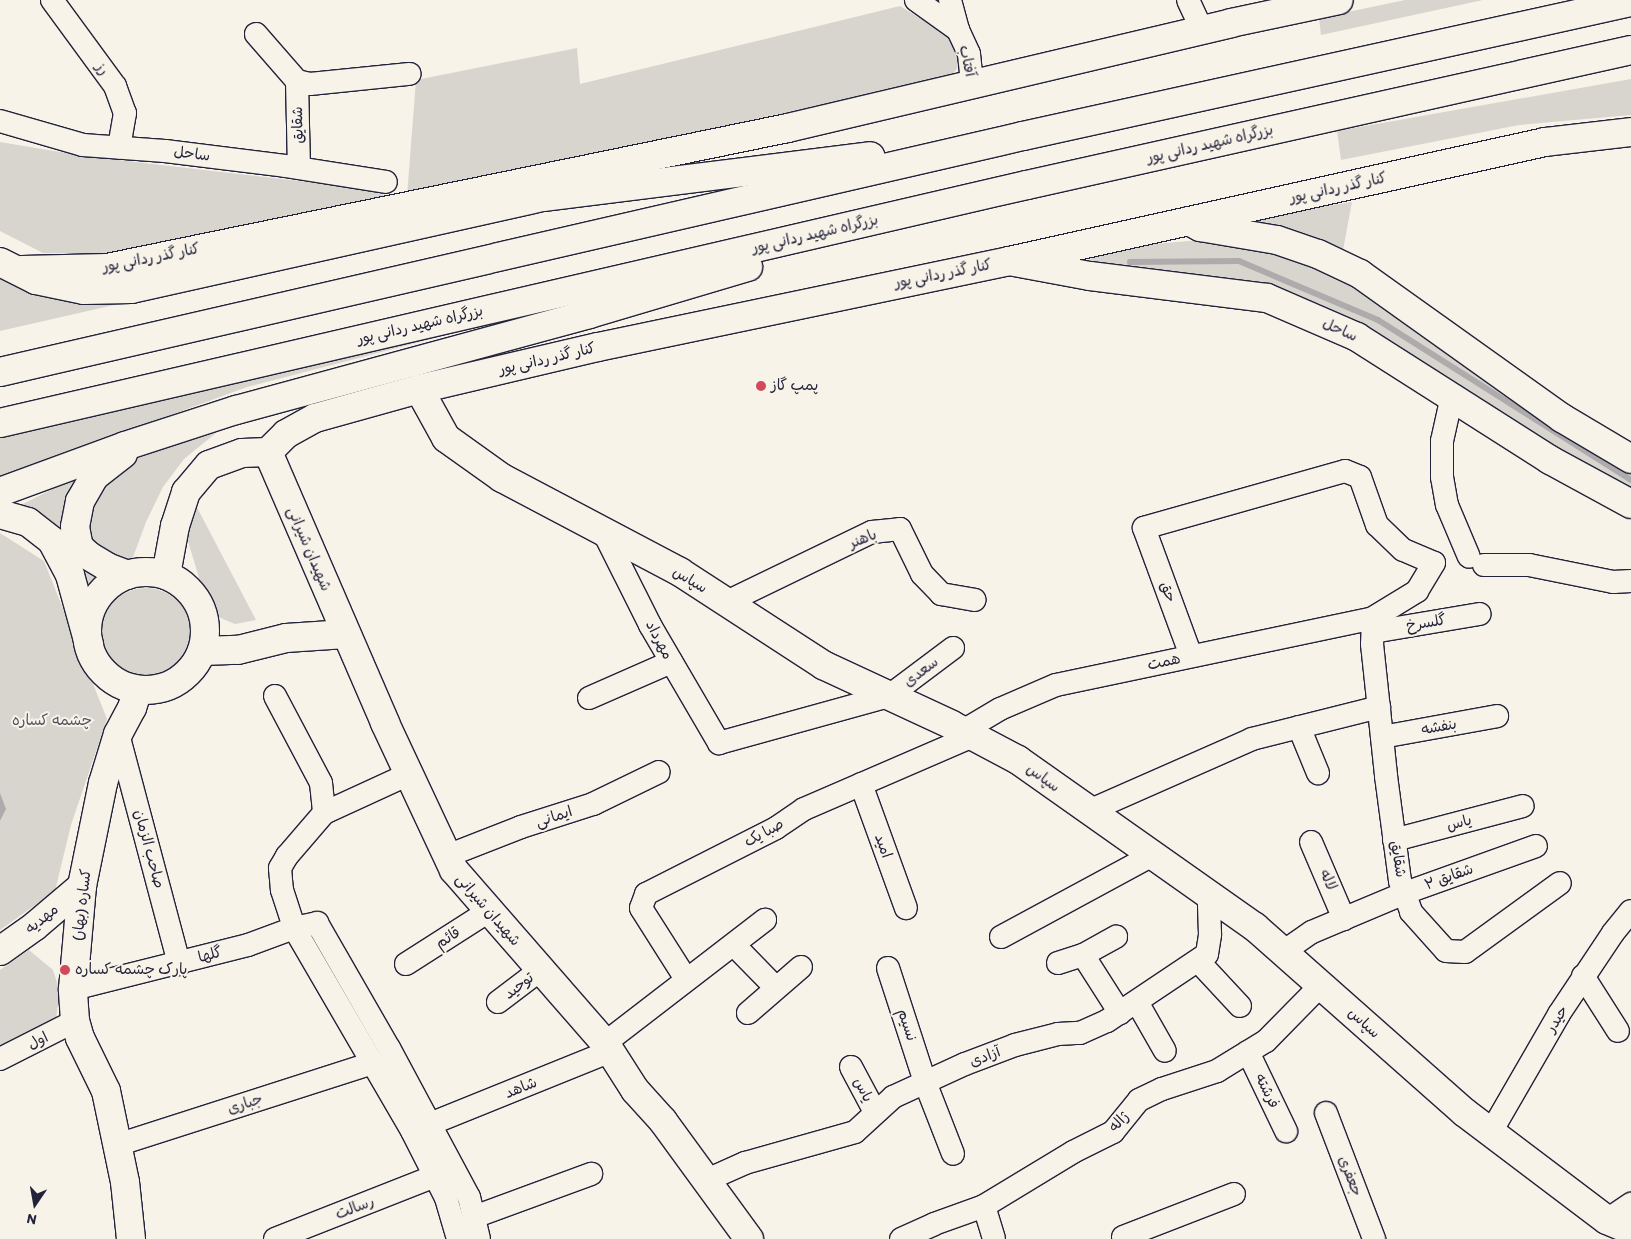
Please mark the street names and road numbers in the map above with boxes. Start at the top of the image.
street label: آفتاب [955,44,979,78]
street label: رز [91,59,113,79]
street label: شقایق [289,106,307,144]
street label: بزرگراه شهید ردانی پور [1145,121,1275,167]
street label: ساحل [173,143,211,165]
street label: کنار گذر ردانی پور [1288,169,1388,207]
street label: بزرگراه شهید ردانی پور [750,211,880,257]
street label: کنار گذر ردانی پور [101,240,201,276]
street label: کنار گذر ردانی پور [893,256,993,292]
street label: بزرگراه شهید ردانی پور [355,302,485,348]
street label: ساحل [1320,314,1360,346]
street label: کنار گذر ردانی پور [497,339,597,379]
street label: شهیدان شیرانی [283,504,335,594]
street label: باهنر [847,526,879,552]
street label: سپاس [669,563,711,597]
street label: حق [1156,579,1180,605]
street label: گلسرخ [1405,611,1447,635]
street label: مهرداد [641,617,677,663]
street label: همت [1146,650,1182,674]
street label: سعدی [900,653,942,691]
street label: بنفشه [1420,715,1458,739]
street label: سپاس [1023,760,1063,796]
street label: ایمانی [533,803,575,831]
street label: صاحب الزمان [130,808,168,890]
street label: یاس [1444,811,1474,835]
street label: صبا یک [741,815,787,851]
street label: امید [870,831,896,861]
street label: شقایق [1386,839,1410,879]
street label: شقایق ۲ [1422,860,1476,894]
street label: لاله [1316,867,1340,893]
street label: کساره (بهار) [69,868,95,942]
street label: شهیدان شیرانی [452,870,524,950]
street label: مهدیه [22,900,62,938]
street label: قائم [432,923,464,953]
street label: گلها [196,943,224,967]
street label: توحید [500,969,538,1003]
street label: حیدر [1542,1002,1572,1036]
street label: سپاس [1344,1004,1384,1042]
street label: نسیم [893,1007,921,1043]
street label: اول [25,1028,51,1054]
street label: آزادی [967,1043,1003,1071]
street label: فرشته [1251,1071,1283,1111]
street label: شاهد [502,1073,540,1103]
street label: یاس [849,1075,877,1105]
street label: جباری [225,1090,265,1118]
street label: ژاله [1105,1108,1133,1136]
street label: جعفری [1334,1153,1366,1199]
street label: رسالت [333,1192,377,1224]

